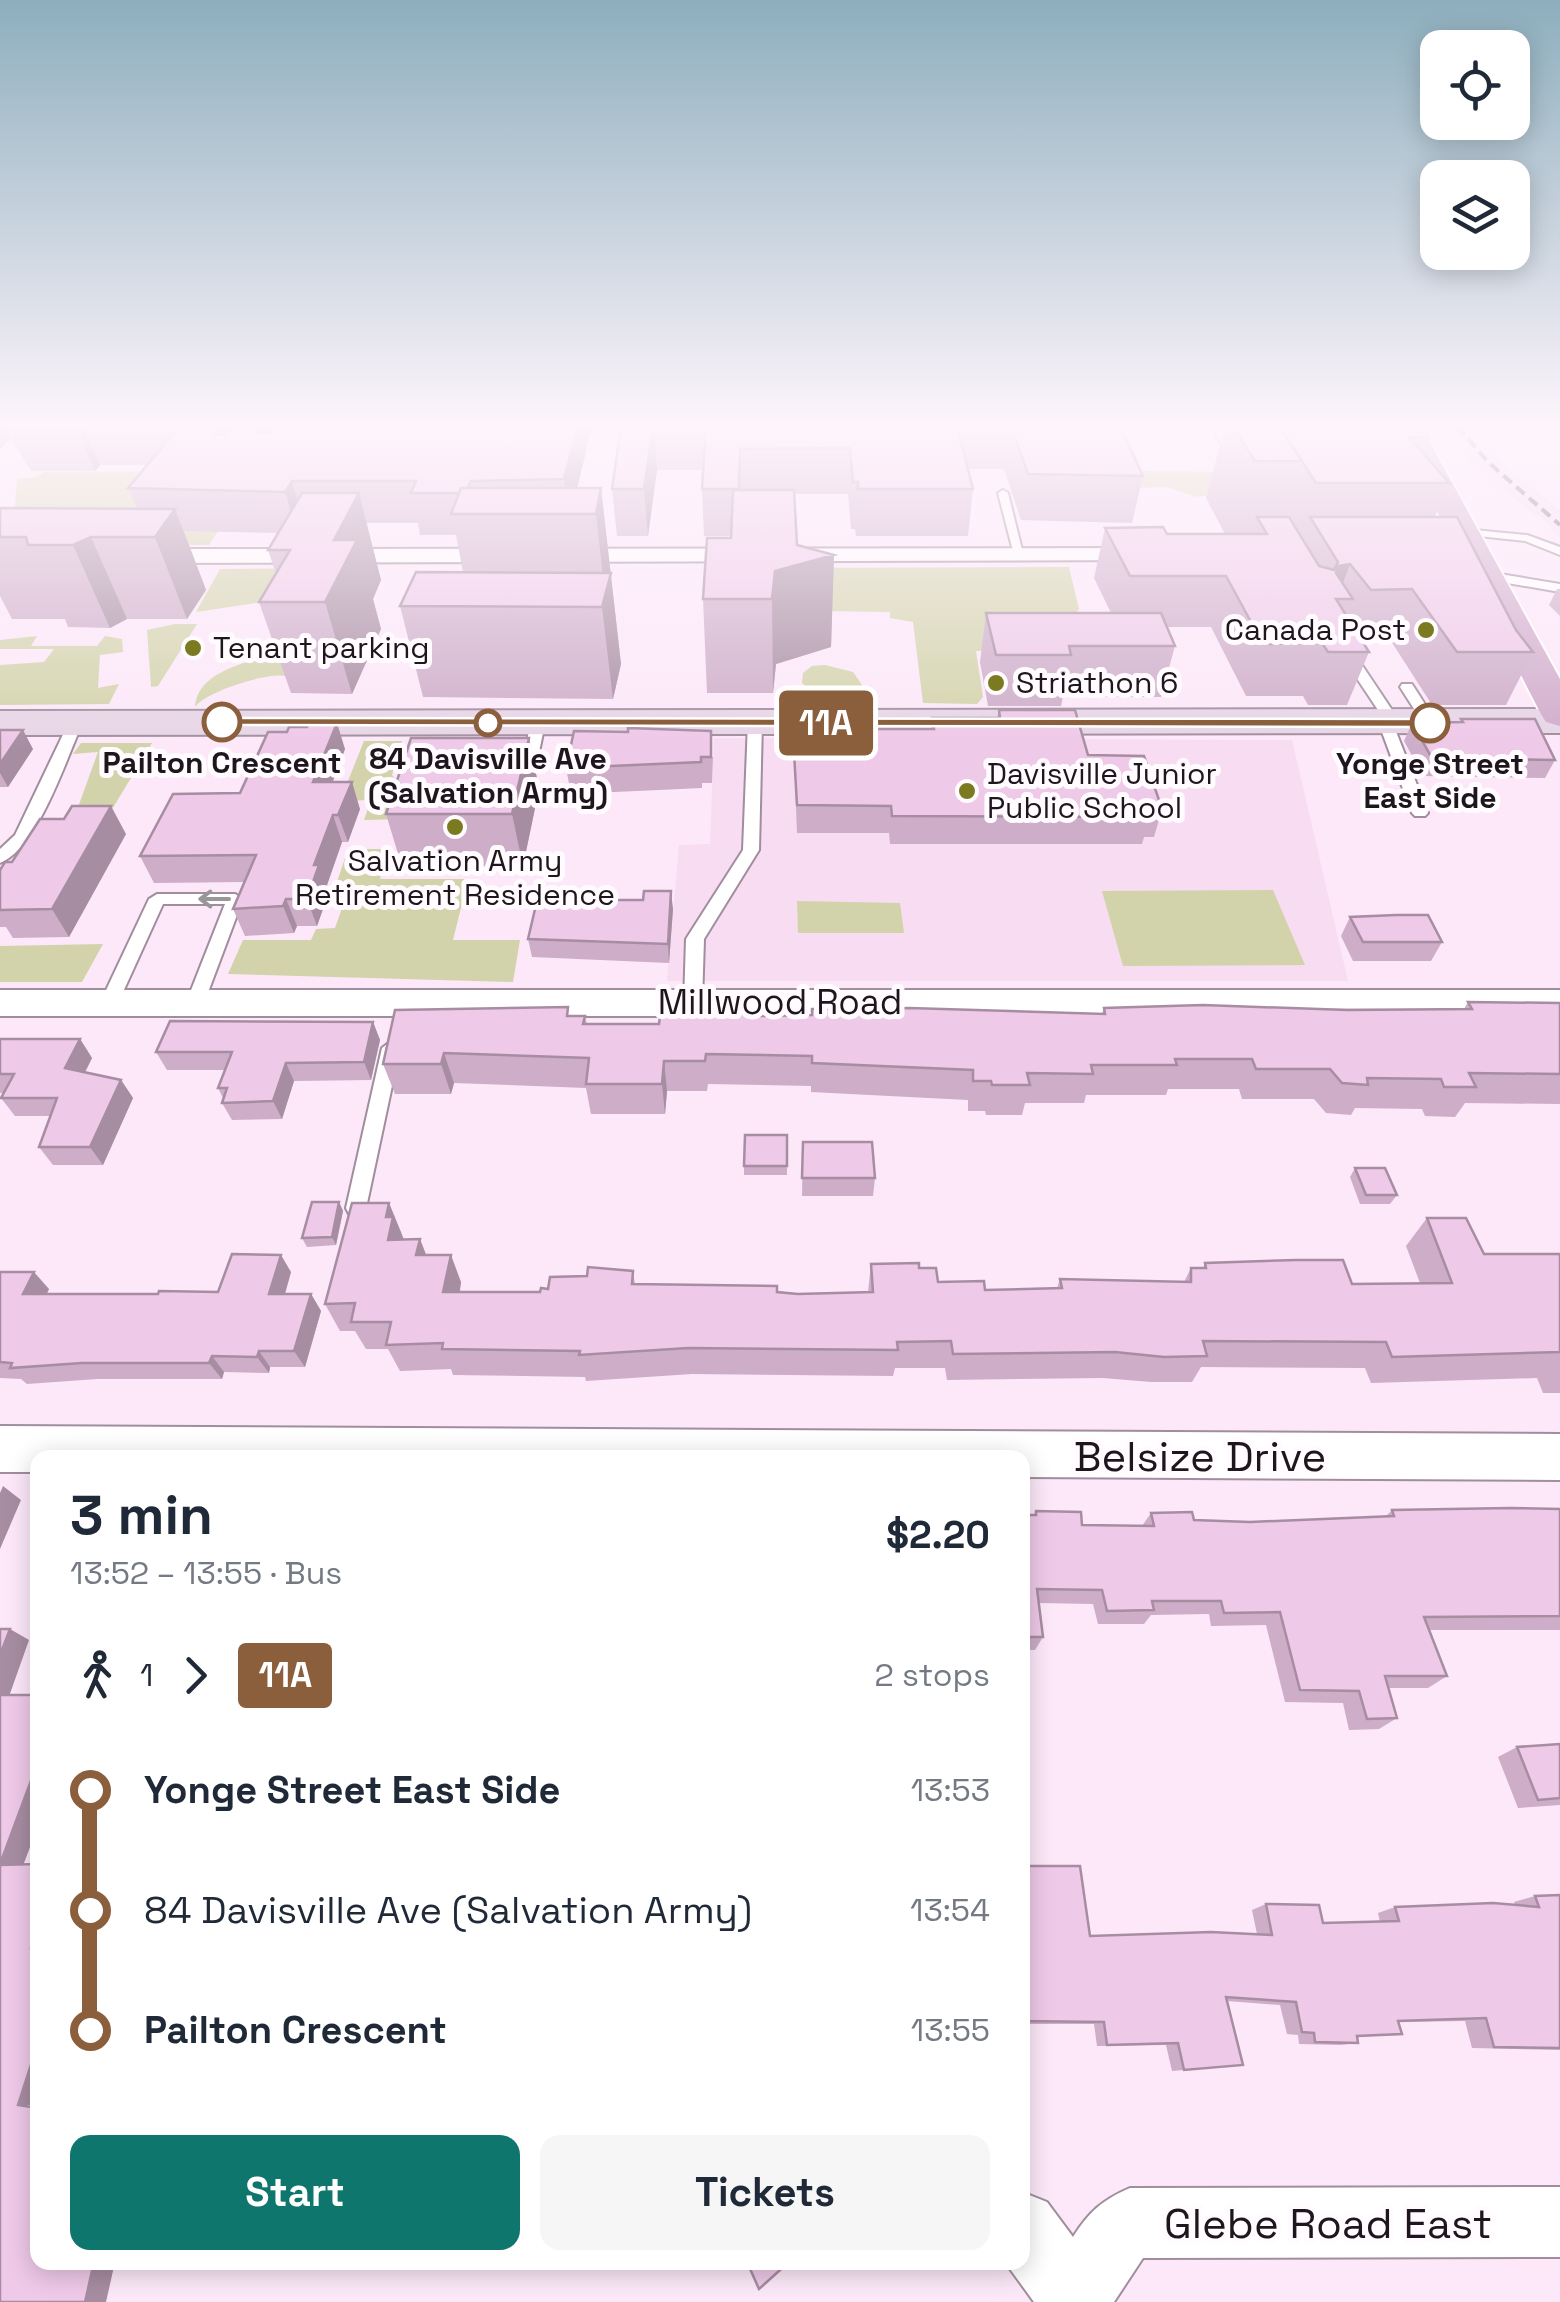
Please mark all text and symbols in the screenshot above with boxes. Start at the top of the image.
map controls [1420,30,1530,270]
button: locate [1420,30,1530,140]
button: layers [1420,160,1530,270]
place label: Canada Post [1225,610,1406,649]
marker: Canada Post [1415,619,1437,641]
place label: Tenant parking [213,628,430,667]
marker: Tenant parking [182,637,204,659]
place label: Striathon 6 [1016,663,1178,702]
marker: Striathon 6 [985,672,1007,694]
line badge: 11A [768,690,884,756]
text: 11A [799,701,853,745]
marker: Pailton Crescent [203,703,241,741]
marker: Yonge Street East Side [1411,704,1449,742]
marker: 84 Davisville Ave (Salvation Army) [475,710,501,736]
place label: 84 Davisville Ave (Salvation Army) [368,739,608,812]
place label: Pailton Crescent [102,743,342,782]
place label: Yonge Street East Side [1336,744,1524,817]
place label: Davisville Junior Public School [987,754,1217,827]
marker: Davisville Junior Public School [956,780,978,802]
marker: Salvation Army Retirement Residence [444,816,466,838]
place label: Salvation Army Retirement Residence [295,841,615,914]
one-way arrow [199,890,232,908]
street label: Millwood Road [658,980,902,1024]
street label: Belsize Drive [1074,1430,1326,1483]
text: 3 min [70,1480,213,1550]
text: $2.20 [886,1511,990,1559]
text: 13:52 – 13:55 · Bus [70,1553,342,1593]
icon: walk [70,1648,125,1703]
icon: forward [168,1648,223,1703]
text: 11A [258,1653,312,1697]
text: 1 [140,1655,153,1695]
text: 2 stops [875,1655,990,1695]
text: Yonge Street East Side [144,1766,560,1814]
text: 13:53 [911,1770,990,1810]
text: 84 Davisville Ave (Salvation Army) [144,1886,752,1934]
text: 13:54 [910,1890,990,1930]
text: Pailton Crescent [144,2006,447,2054]
text: 13:55 [911,2010,990,2050]
button: Start [70,2135,520,2250]
button: Tickets [540,2135,990,2250]
street label: Glebe Road East [1164,2197,1492,2250]

